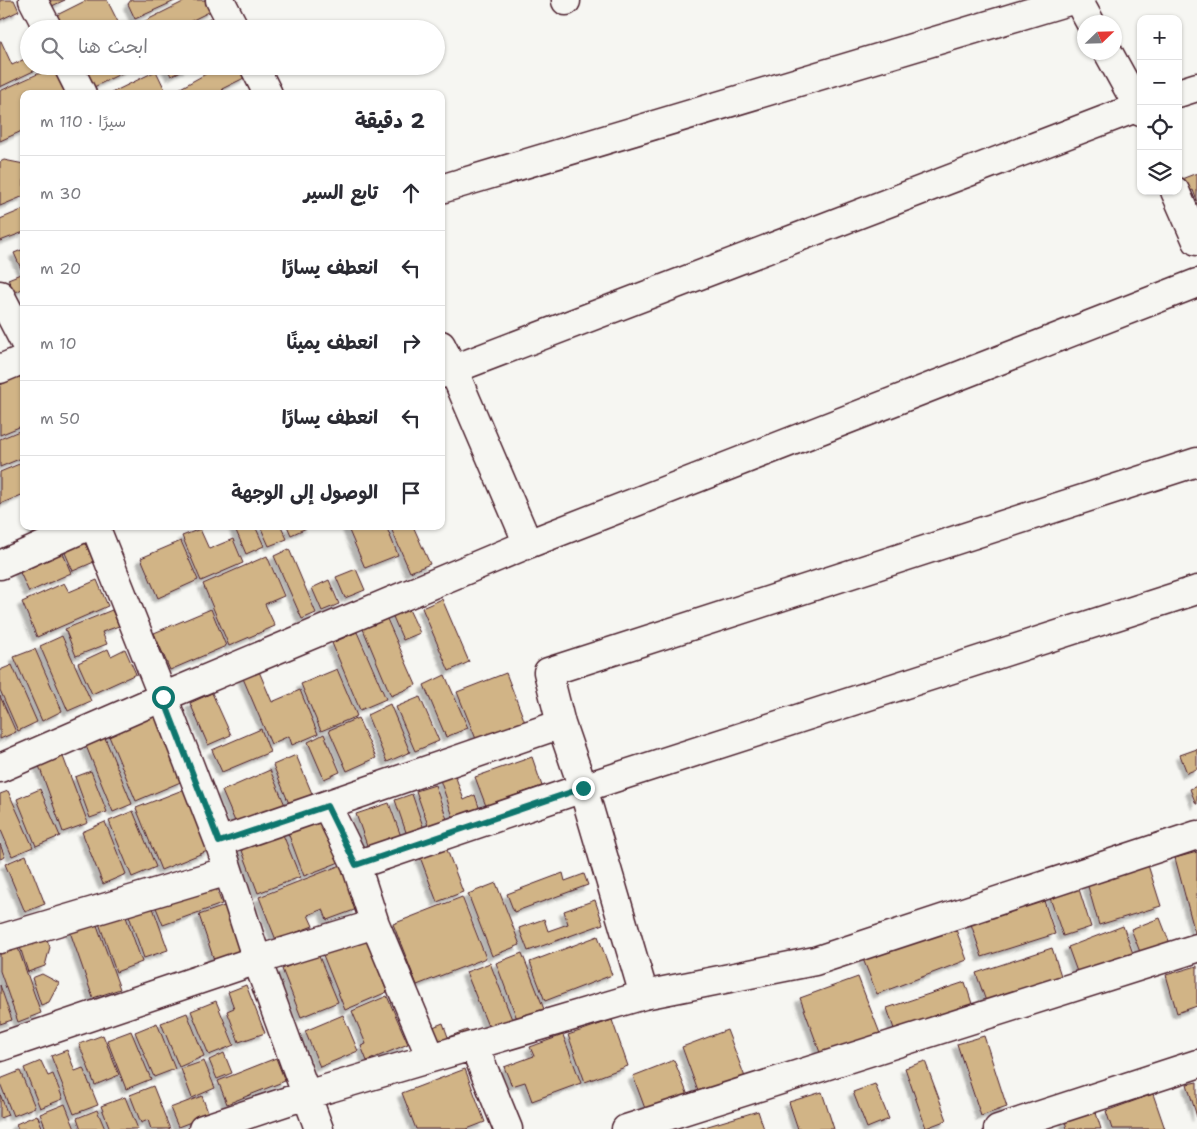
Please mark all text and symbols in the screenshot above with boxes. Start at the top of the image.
north arrow [1077,15,1122,60]
map controls [1137,15,1182,195]
button: + [1137,15,1182,60]
search box [20,20,445,75]
icon: search [38,34,66,62]
text: ابحث هنا [78,34,148,59]
button: − [1137,60,1182,105]
button: locate [1137,105,1182,150]
text: 2 دقيقة [355,107,425,135]
text: سيرًا · 110 m [40,111,126,132]
button: layers [1137,150,1182,195]
icon: ahead [397,179,425,207]
text: تابع السير [304,180,378,205]
text: 30 m [40,183,81,204]
icon: left [397,254,425,282]
text: انعطف يسارًا [282,255,378,280]
text: 20 m [40,258,81,279]
icon: right [397,329,425,357]
text: انعطف يمينًا [287,330,378,355]
text: 10 m [40,333,77,354]
icon: left [397,404,425,432]
text: انعطف يسارًا [282,405,378,430]
text: 50 m [40,408,80,429]
icon: arrive [397,479,425,507]
text: الوصول إلى الوجهة [231,480,378,505]
route start [152,686,175,709]
route end [572,777,595,800]

